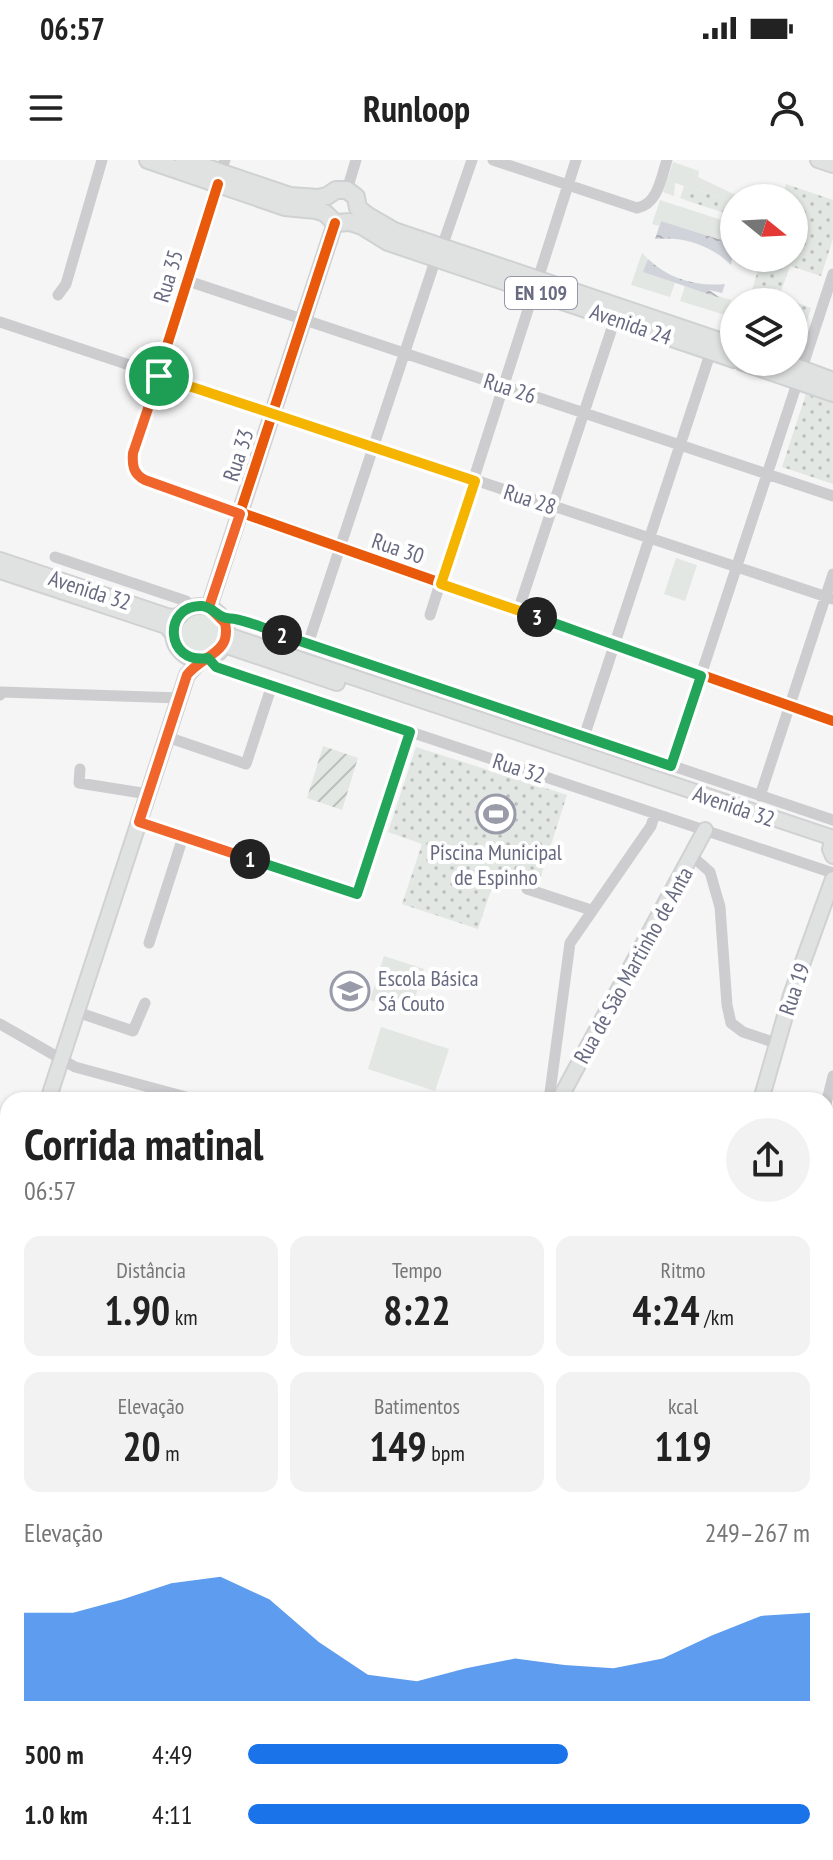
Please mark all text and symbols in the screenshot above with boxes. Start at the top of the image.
text: 06:57 [40,9,105,48]
text: Runloop [363,85,470,132]
icon: menu [24,86,68,130]
icon: person [765,86,809,130]
north arrow [720,184,808,272]
map controls [720,184,808,376]
street label: Rua 35 [147,246,189,306]
road number: EN 109 [505,277,577,309]
button: layers [720,288,808,376]
street label: Avenida 24 [586,297,676,351]
pin [125,342,193,410]
icon: arrive [137,354,181,398]
street label: Rua 26 [480,366,540,410]
street label: Rua 33 [216,425,260,485]
street label: Rua 28 [500,477,560,521]
street label: Rua 30 [368,526,428,570]
street label: Avenida 32 [45,564,135,616]
pin: 3 [517,597,557,637]
text: 3 [532,603,542,631]
pin: 2 [262,615,302,655]
text: 2 [277,621,287,649]
street label: Rua 32 [489,746,549,790]
street label: Avenida 32 [689,779,779,833]
sports icon: Piscina Municipal de Espinho [475,793,517,835]
place label: Piscina Municipal de Espinho [430,838,563,891]
pin: 1 [230,839,270,879]
text: 1 [245,845,255,873]
street label: Rua de São Martinho de Anta [567,862,699,1068]
street label: Rua 19 [772,959,816,1019]
place label: Escola Básica Sá Couto [378,964,478,1017]
school or university icon: Escola Básica Sá Couto [329,970,371,1012]
text: Corrida matinal [24,1115,264,1172]
button: share [726,1118,810,1202]
text: 06:57 [24,1174,76,1207]
text: Distância [116,1256,186,1284]
text: Tempo [392,1256,442,1284]
text: Ritmo [660,1256,706,1284]
text: 1.90 [104,1284,170,1336]
text: 8:22 [383,1284,451,1336]
text: 4:24 [632,1284,700,1336]
text: km [170,1303,198,1331]
text: /km [700,1303,734,1331]
text: Elevação [118,1392,184,1420]
text: Batimentos [374,1392,460,1420]
text: kcal [668,1392,698,1420]
text: 20 [122,1420,161,1472]
text: 149 [369,1420,427,1472]
text: 119 [654,1420,712,1472]
text: m [161,1439,180,1467]
text: bpm [427,1439,465,1467]
text: Elevação [24,1516,103,1549]
text: 249–267 m [705,1516,810,1549]
text: 500 m [24,1738,84,1771]
text: 4:49 [152,1738,192,1771]
text: 1.0 km [24,1798,88,1831]
text: 4:11 [152,1798,192,1831]

